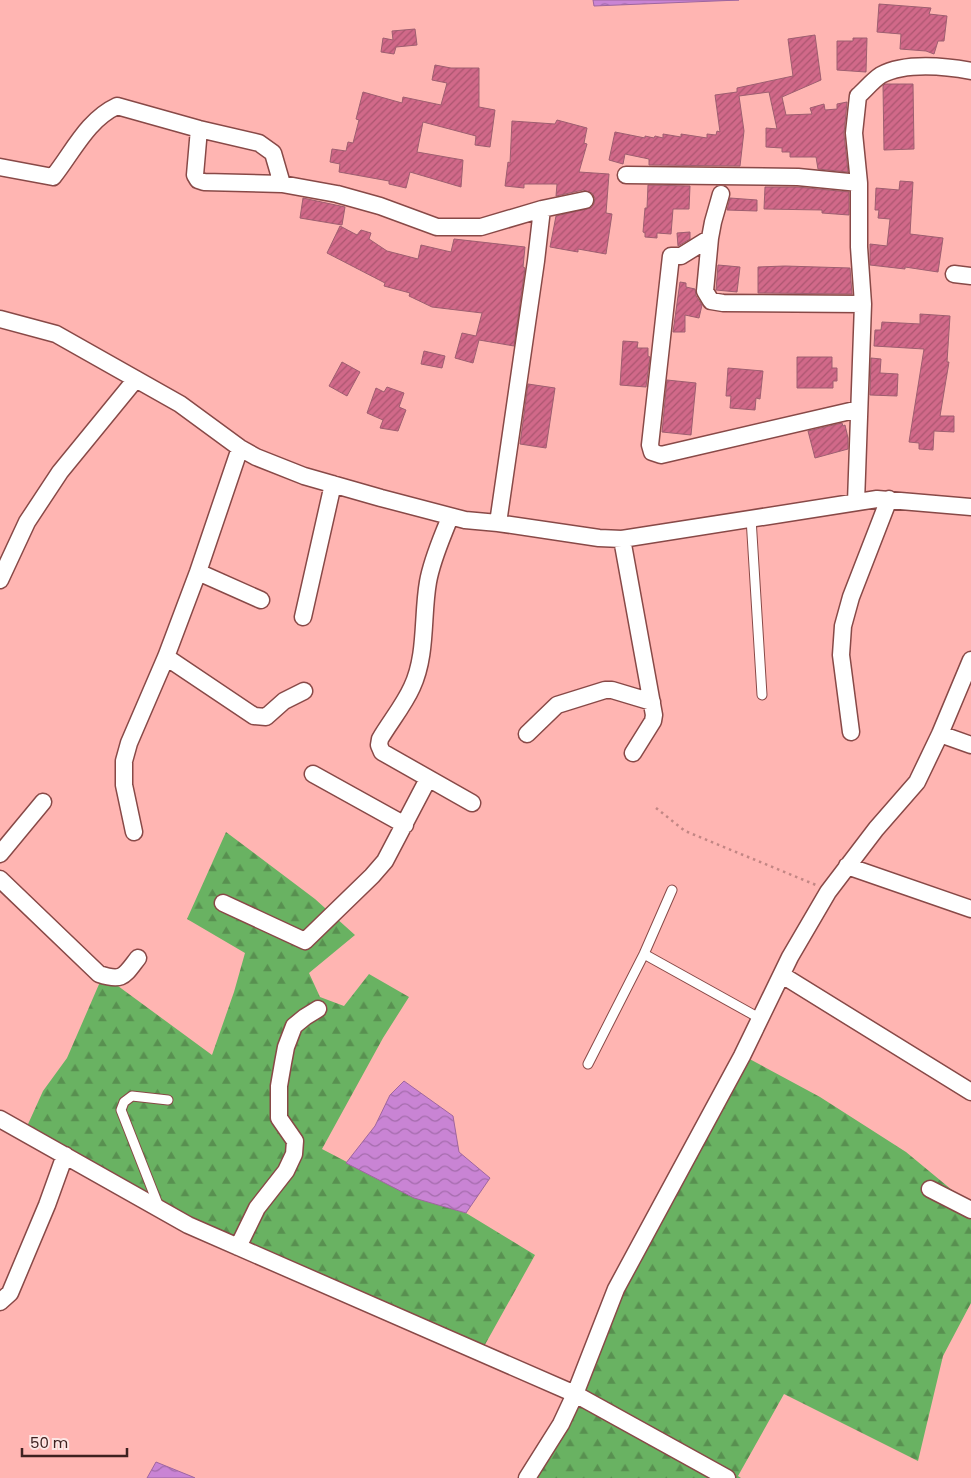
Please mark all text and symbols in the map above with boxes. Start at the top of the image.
scale bar [22,1426,128,1458]
text: 50 m [30,1432,68,1453]

